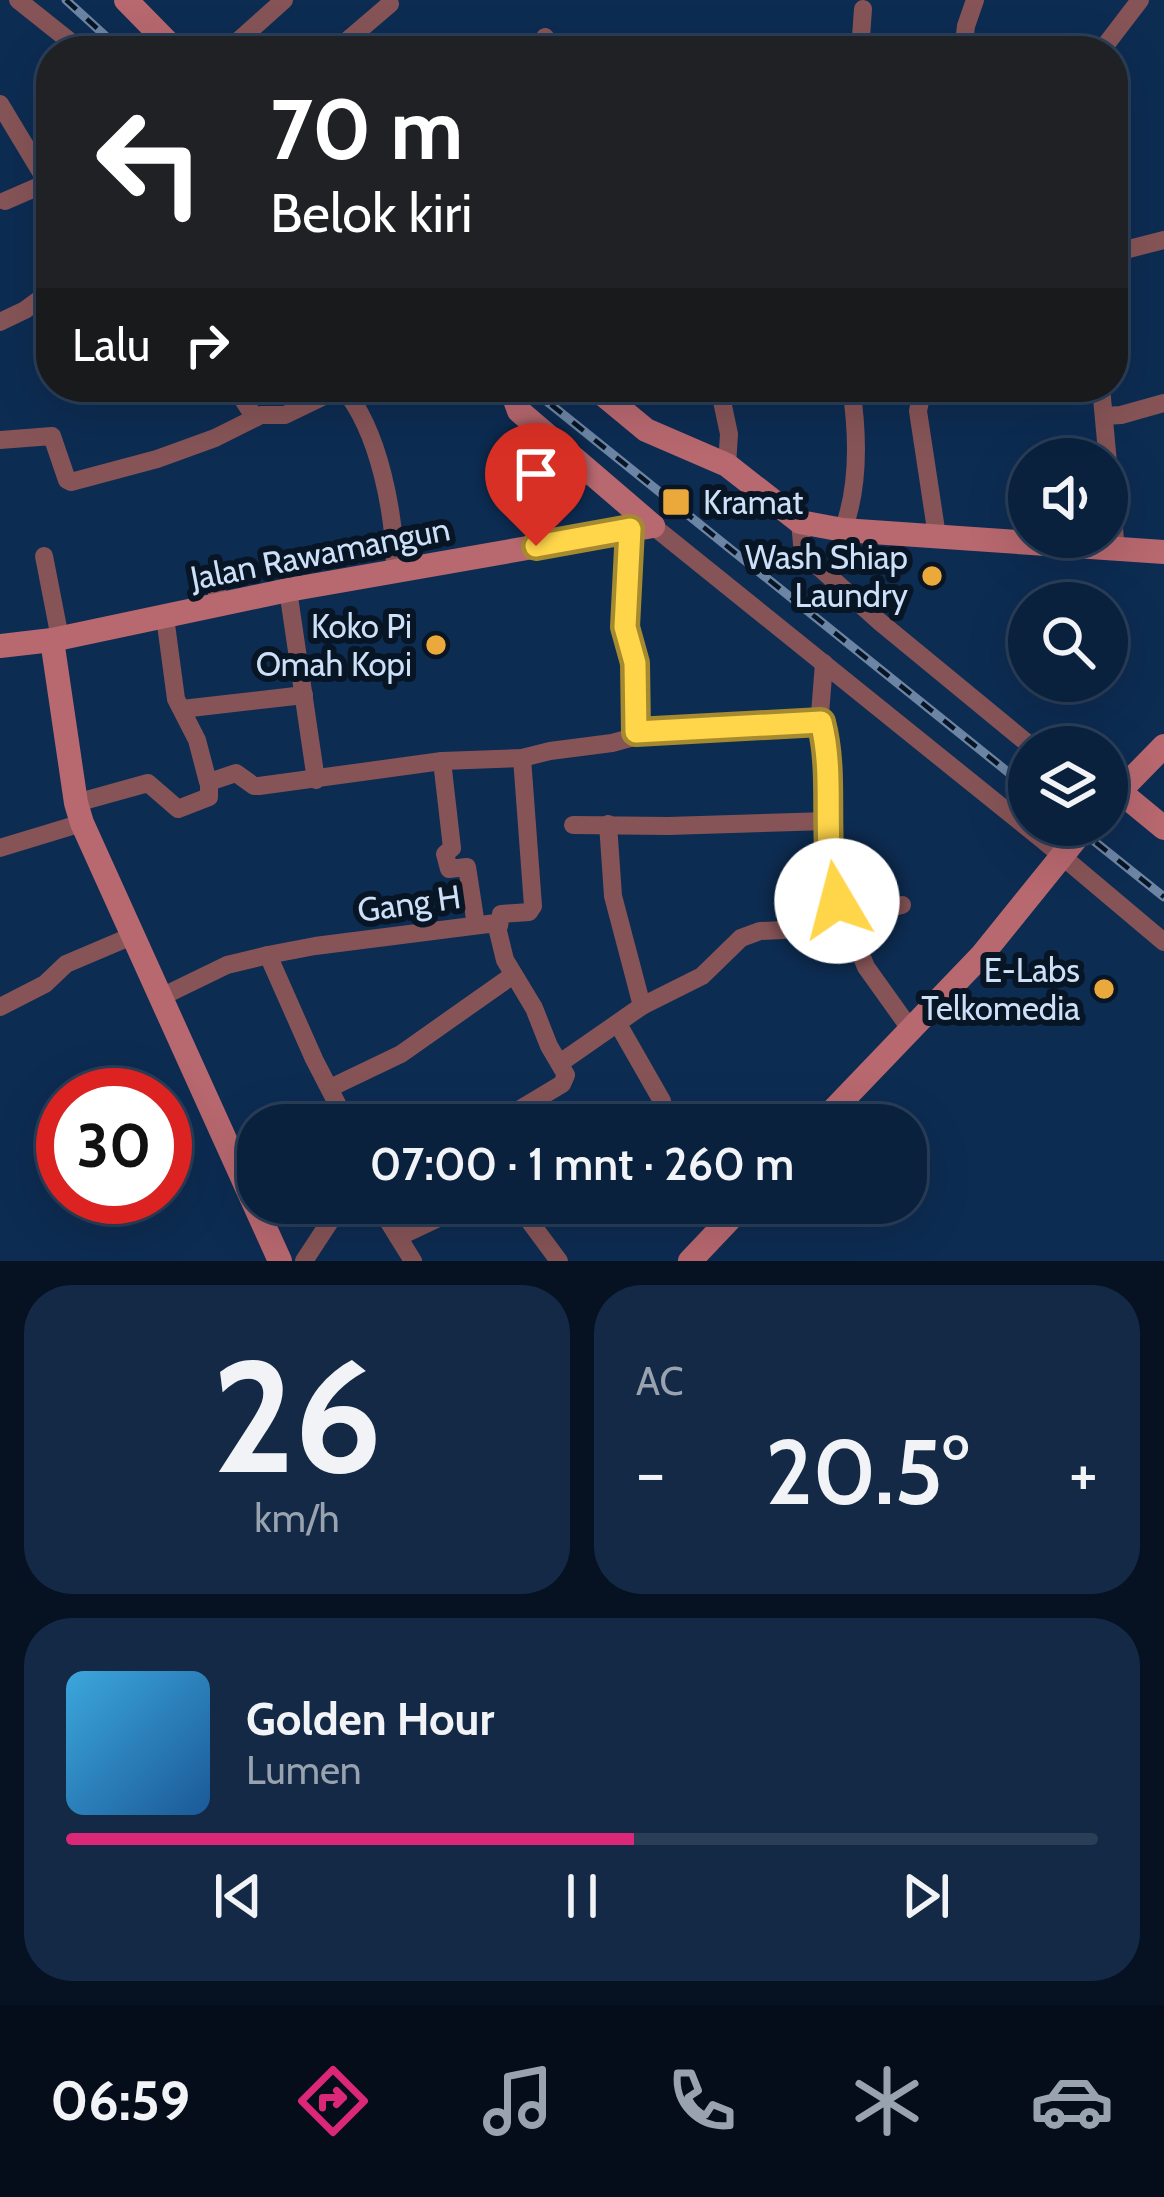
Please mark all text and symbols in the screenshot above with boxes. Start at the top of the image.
text: 70 m [270,78,463,180]
icon: left [72,84,228,240]
text: Belok kiri [270,180,473,246]
icon: right [174,312,240,378]
text: Lalu [72,318,150,372]
pin [485,423,587,546]
map controls [1008,438,1128,846]
button: sound [1008,438,1128,558]
icon: arrive [503,441,569,507]
place label: Kramat [703,482,803,522]
marker: Kramat [660,486,692,518]
street label: Jalan Rawamangun [186,508,453,598]
place label: Wash Shiap Laundry [745,537,908,615]
marker: Wash Shiap Laundry [919,563,945,589]
button: search [1008,582,1128,702]
place label: Koko Pi Omah Kopi [256,606,412,684]
marker: Koko Pi Omah Kopi [423,632,449,658]
button: layers [1008,726,1128,846]
position arrow [774,838,900,964]
street label: Gang H [355,876,463,930]
place label: E-Labs Telkomedia [921,950,1080,1028]
marker: E-Labs Telkomedia [1091,976,1117,1002]
speed limit sign: 30 [36,1068,192,1224]
text: 07:00 · 1 mnt · 260 m [370,1137,794,1191]
text: 26 [212,1321,382,1511]
text: AC [636,1357,684,1405]
text: 20.5° [765,1417,969,1527]
text: − [636,1432,665,1513]
text: + [1069,1432,1098,1513]
text: km/h [254,1494,340,1542]
text: Golden Hour [246,1692,494,1746]
text: Lumen [246,1746,362,1794]
icon: previous [205,1863,271,1929]
icon: pause [549,1863,615,1929]
icon: next [893,1863,959,1929]
icon: directions [291,2059,375,2143]
icon: music [476,2059,560,2143]
icon: phone [660,2059,744,2143]
icon: climate [845,2059,929,2143]
icon: car [1030,2059,1114,2143]
text: 06:59 [50,2068,190,2134]

